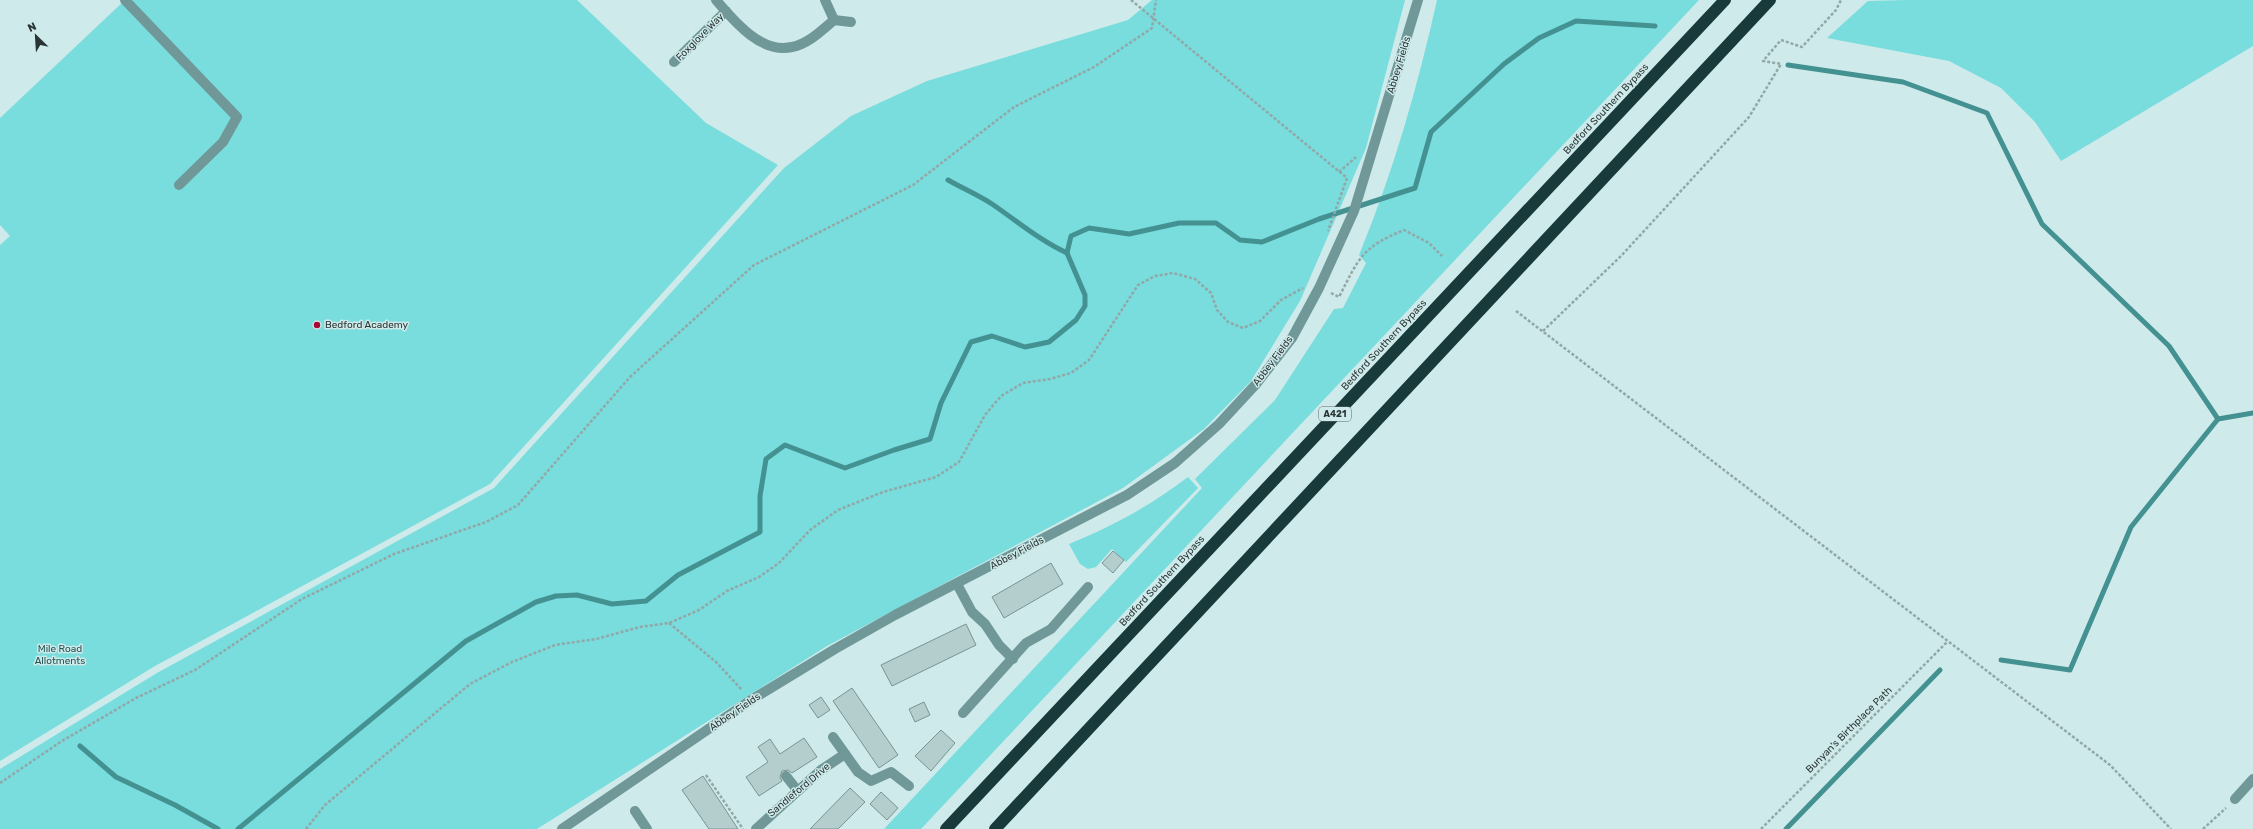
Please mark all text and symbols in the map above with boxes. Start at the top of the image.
street label: Foxglove Way [674,10,727,63]
north arrow [16,16,56,56]
text: N [26,20,38,35]
street label: Abbey Fields [1385,35,1413,95]
street label: Bedford Southern Bypass [1561,61,1651,157]
street label: Bedford Southern Bypass [1339,297,1429,393]
place label: Bedford Academy [325,319,409,331]
marker: Bedford Academy [312,320,322,330]
street label: Abbey Fields [1250,334,1296,388]
road number: A421 [1319,407,1351,421]
street label: Bedford Southern Bypass [1117,533,1207,629]
street label: Abbey Fields [988,534,1046,572]
park label: Mile Road Allotments [35,643,85,667]
street label: Bunyan's Birthplace Path [1803,684,1895,776]
street label: Abbey Fields [707,691,763,733]
street label: Sandleford Drive [766,760,833,819]

